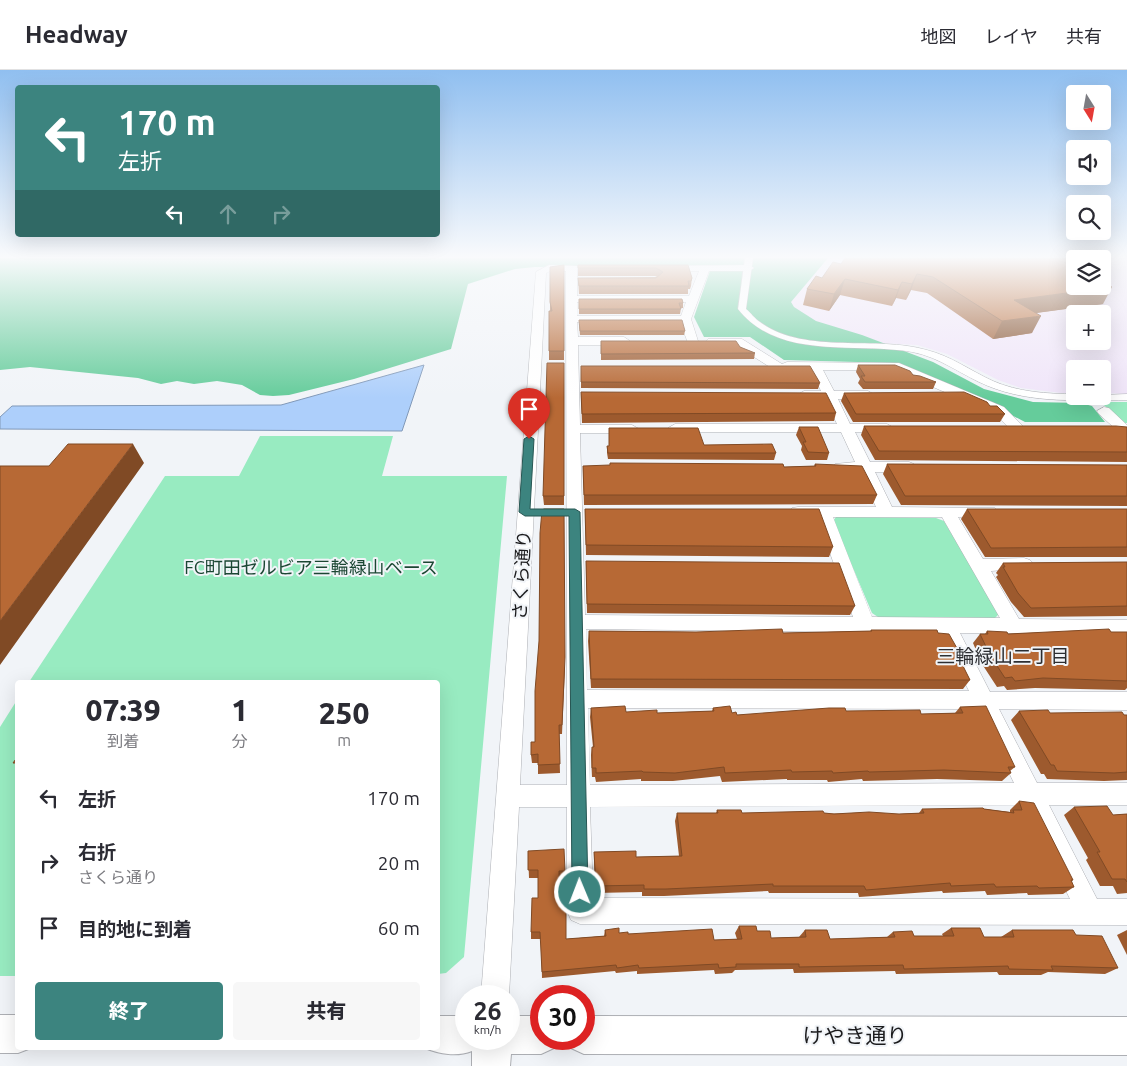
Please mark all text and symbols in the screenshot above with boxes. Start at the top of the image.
text: Headway [25,21,128,48]
text: 地図 [921,26,957,46]
text: レイヤ [985,26,1038,46]
text: 共有 [1066,26,1102,46]
north arrow [1066,85,1111,130]
map controls [1066,85,1111,405]
text: 170 m [118,102,216,142]
icon: left [35,105,100,170]
button: sound [1066,140,1111,185]
text: 左折 [118,148,162,173]
button: search [1066,195,1111,240]
icon: left [161,200,189,228]
icon: ahead [214,200,242,228]
icon: right [267,200,295,228]
button: layers [1066,250,1111,295]
button: + [1066,305,1111,350]
button: − [1066,360,1111,405]
pin [508,388,550,439]
icon: arrive [515,395,543,423]
street label: さくら通り [509,530,533,620]
park label: FC町田ゼルビア三輪緑山ベース [184,557,438,577]
district label: 三輪緑山二丁目 [936,645,1070,667]
text: 07:39 [86,693,161,727]
text: 1 [231,693,248,727]
text: 250 [319,696,369,730]
text: m [337,731,351,749]
text: 到着 [107,732,139,750]
text: 分 [232,732,248,750]
icon: left [35,784,63,812]
text: 170 m [367,787,420,809]
text: 左折 [78,788,116,810]
text: 右折 [78,841,116,863]
icon: right [35,849,63,877]
text: 20 m [378,852,420,874]
position arrow [553,865,605,917]
text: さくら通り [78,868,158,886]
icon: arrive [35,914,63,942]
text: 60 m [378,917,420,939]
text: 目的地に到着 [78,918,192,940]
button: 終了 [35,982,223,1040]
button: 共有 [233,982,420,1040]
speed limit sign: 30 [530,985,595,1050]
text: 26 [473,997,502,1025]
text: km/h [474,1023,501,1036]
street label: けやき通り [803,1023,908,1047]

